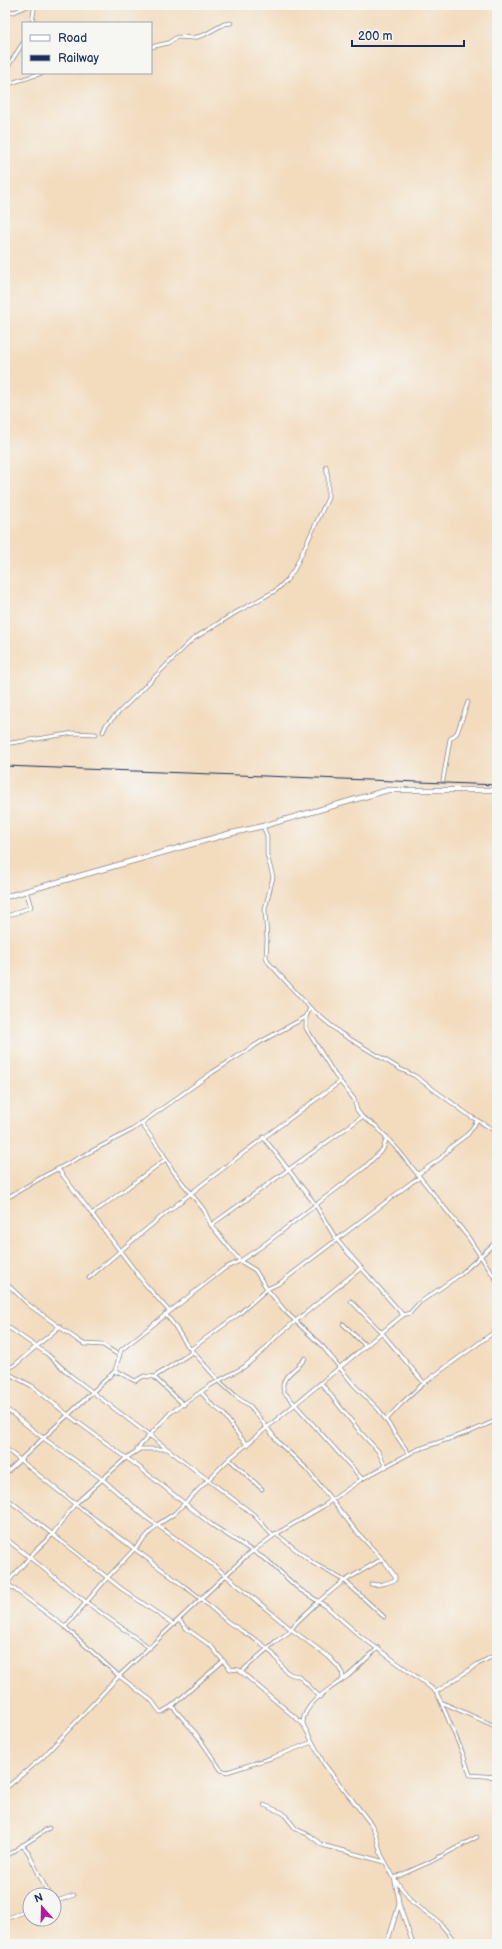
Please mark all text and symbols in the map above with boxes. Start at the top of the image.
legend [22,22,152,74]
scale bar [352,22,464,48]
text: 200 m [358,29,392,44]
text: Road [58,31,87,46]
text: Railway [58,51,100,66]
north arrow [22,1887,62,1927]
text: N [33,1891,45,1906]

